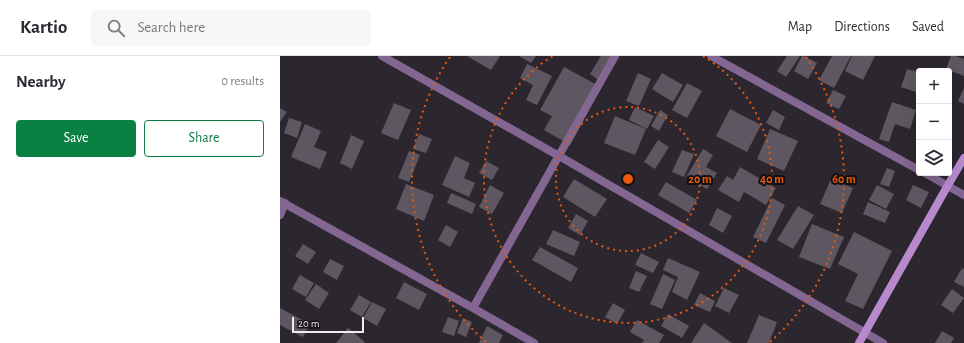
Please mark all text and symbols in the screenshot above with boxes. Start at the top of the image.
search box [91,10,371,46]
icon: search [105,17,127,39]
text: Kartio [20,18,67,37]
text: Search here [137,20,205,35]
text: Map [788,20,812,34]
text: Directions [834,20,890,34]
text: Saved [912,20,944,34]
map controls [916,68,952,176]
button: + [916,68,952,104]
text: Nearby [16,73,66,90]
text: 0 results [221,75,264,88]
button: − [916,104,952,140]
button: Save [16,120,136,157]
button: Share [144,120,264,157]
button: layers [916,140,952,176]
centre of rings [621,172,635,186]
text: 20 m [688,173,712,185]
text: 40 m [760,173,784,185]
text: 60 m [832,173,856,185]
scale bar [292,315,364,334]
text: 20 m [298,318,319,329]

